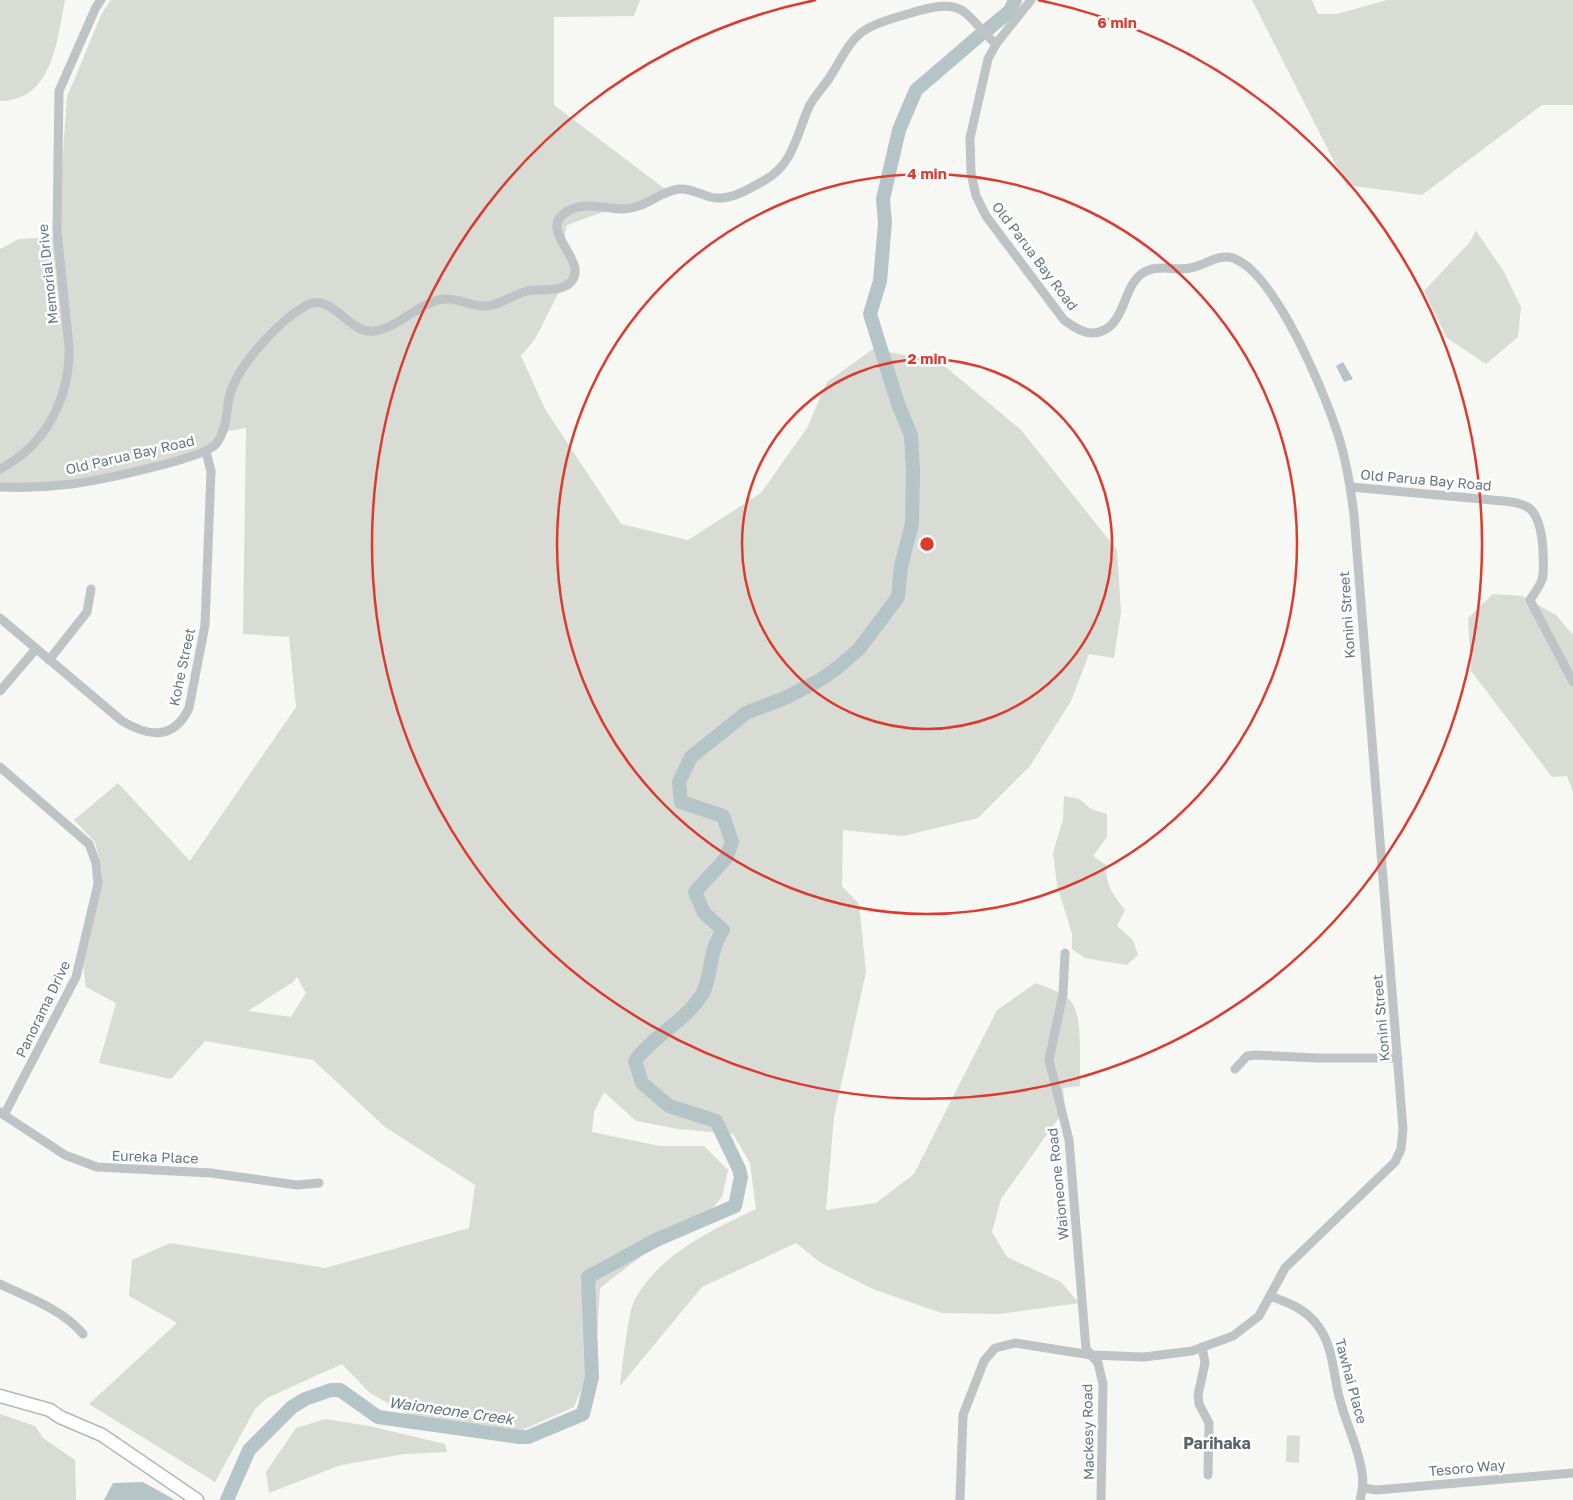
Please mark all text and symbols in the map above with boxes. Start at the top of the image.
text: 6 min [1097,13,1137,31]
text: 4 min [907,164,947,182]
street label: Old Parua Bay Road [989,198,1082,313]
street label: Memorial Drive [34,223,61,325]
text: 2 min [907,349,947,367]
street label: Old Parua Bay Road [64,431,196,478]
street label: Old Parua Bay Road [1360,465,1492,494]
centre of rings [918,535,936,553]
street label: Konini Street [1335,571,1358,659]
street label: Kohe Street [165,626,198,708]
street label: Panorama Drive [12,958,73,1060]
street label: Konini Street [1368,974,1393,1062]
street label: Waioneone Road [1043,1127,1072,1241]
street label: Eureka Place [111,1146,199,1167]
street label: Tawhai Place [1332,1336,1371,1425]
street label: Mackesy Road [1078,1384,1097,1480]
water label: Waioneone Creek [388,1392,516,1428]
district label: Parihaka [1183,1433,1251,1453]
street label: Tesoro Way [1428,1456,1506,1479]

